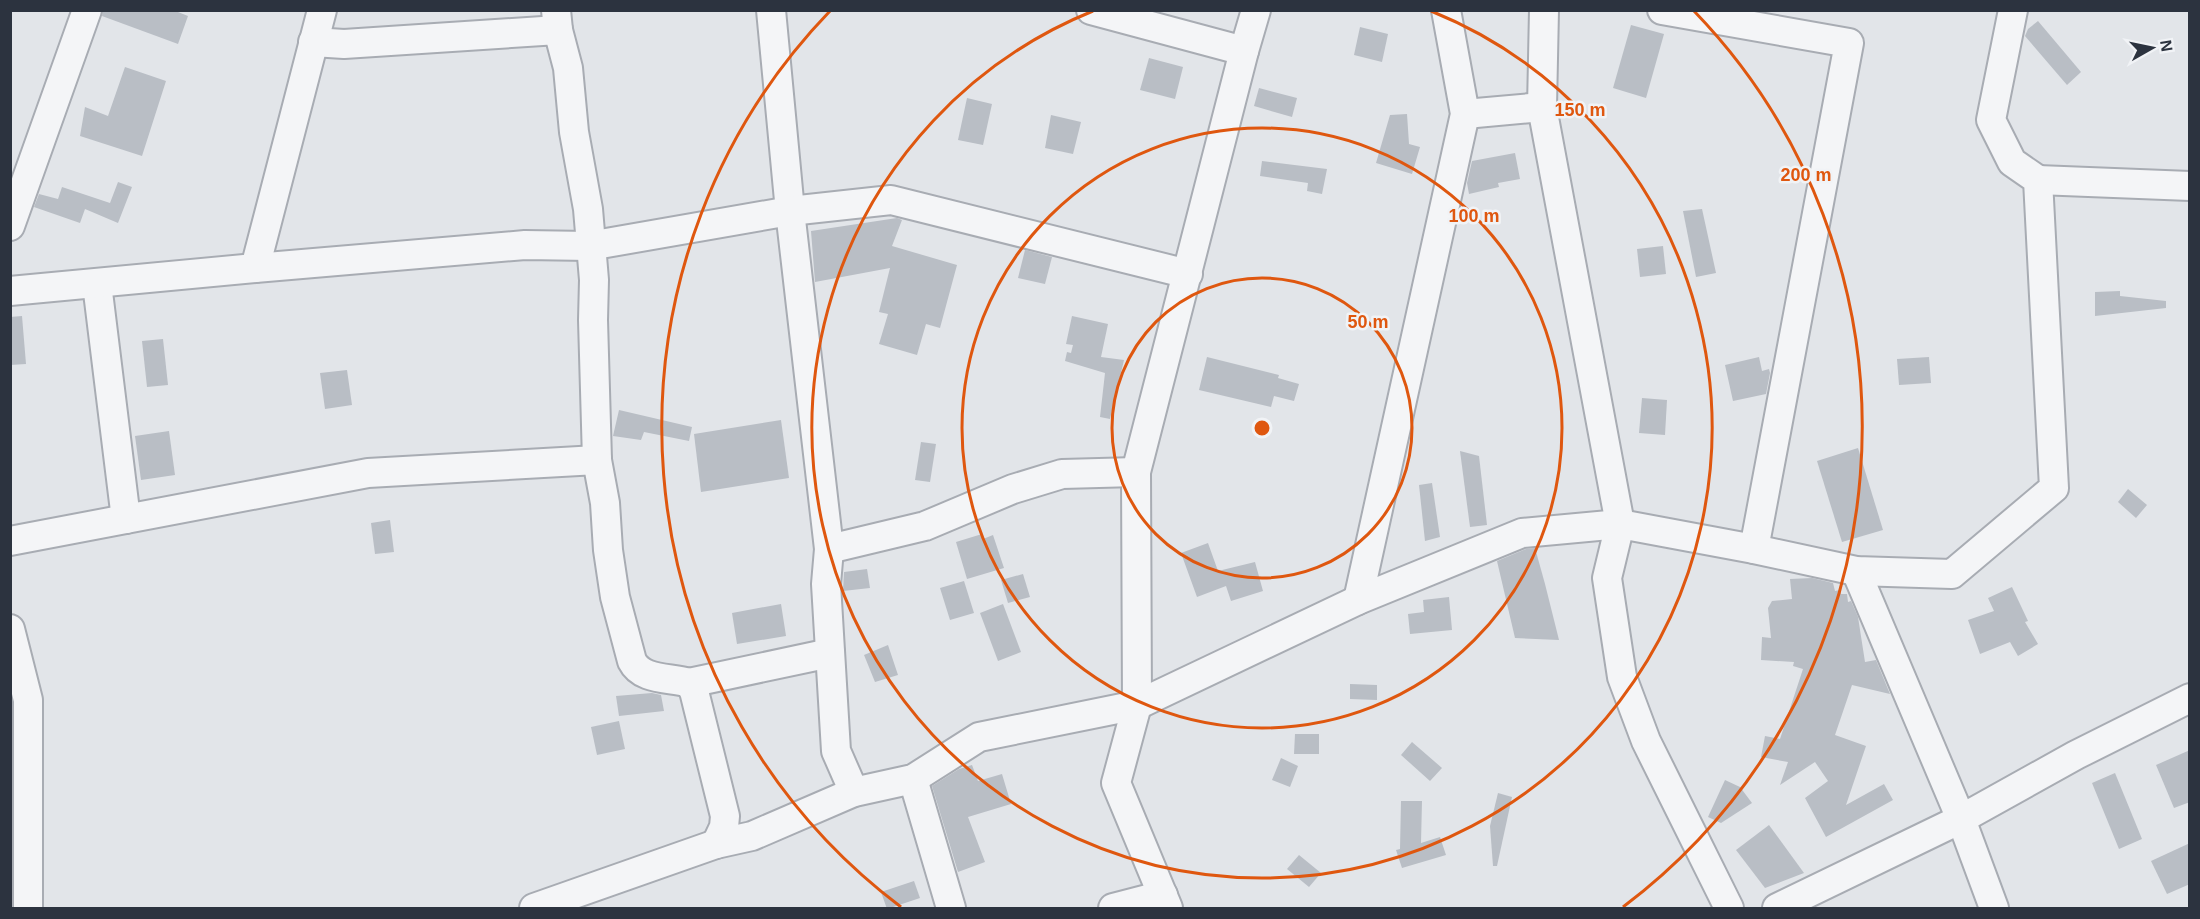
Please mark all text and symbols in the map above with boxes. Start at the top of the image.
north arrow [2122,18,2182,78]
text: N [2157,39,2176,53]
text: 150 m [1554,100,1606,120]
text: 200 m [1780,165,1832,185]
text: 100 m [1448,206,1500,226]
text: 50 m [1347,312,1389,332]
centre of rings [1252,418,1272,438]

